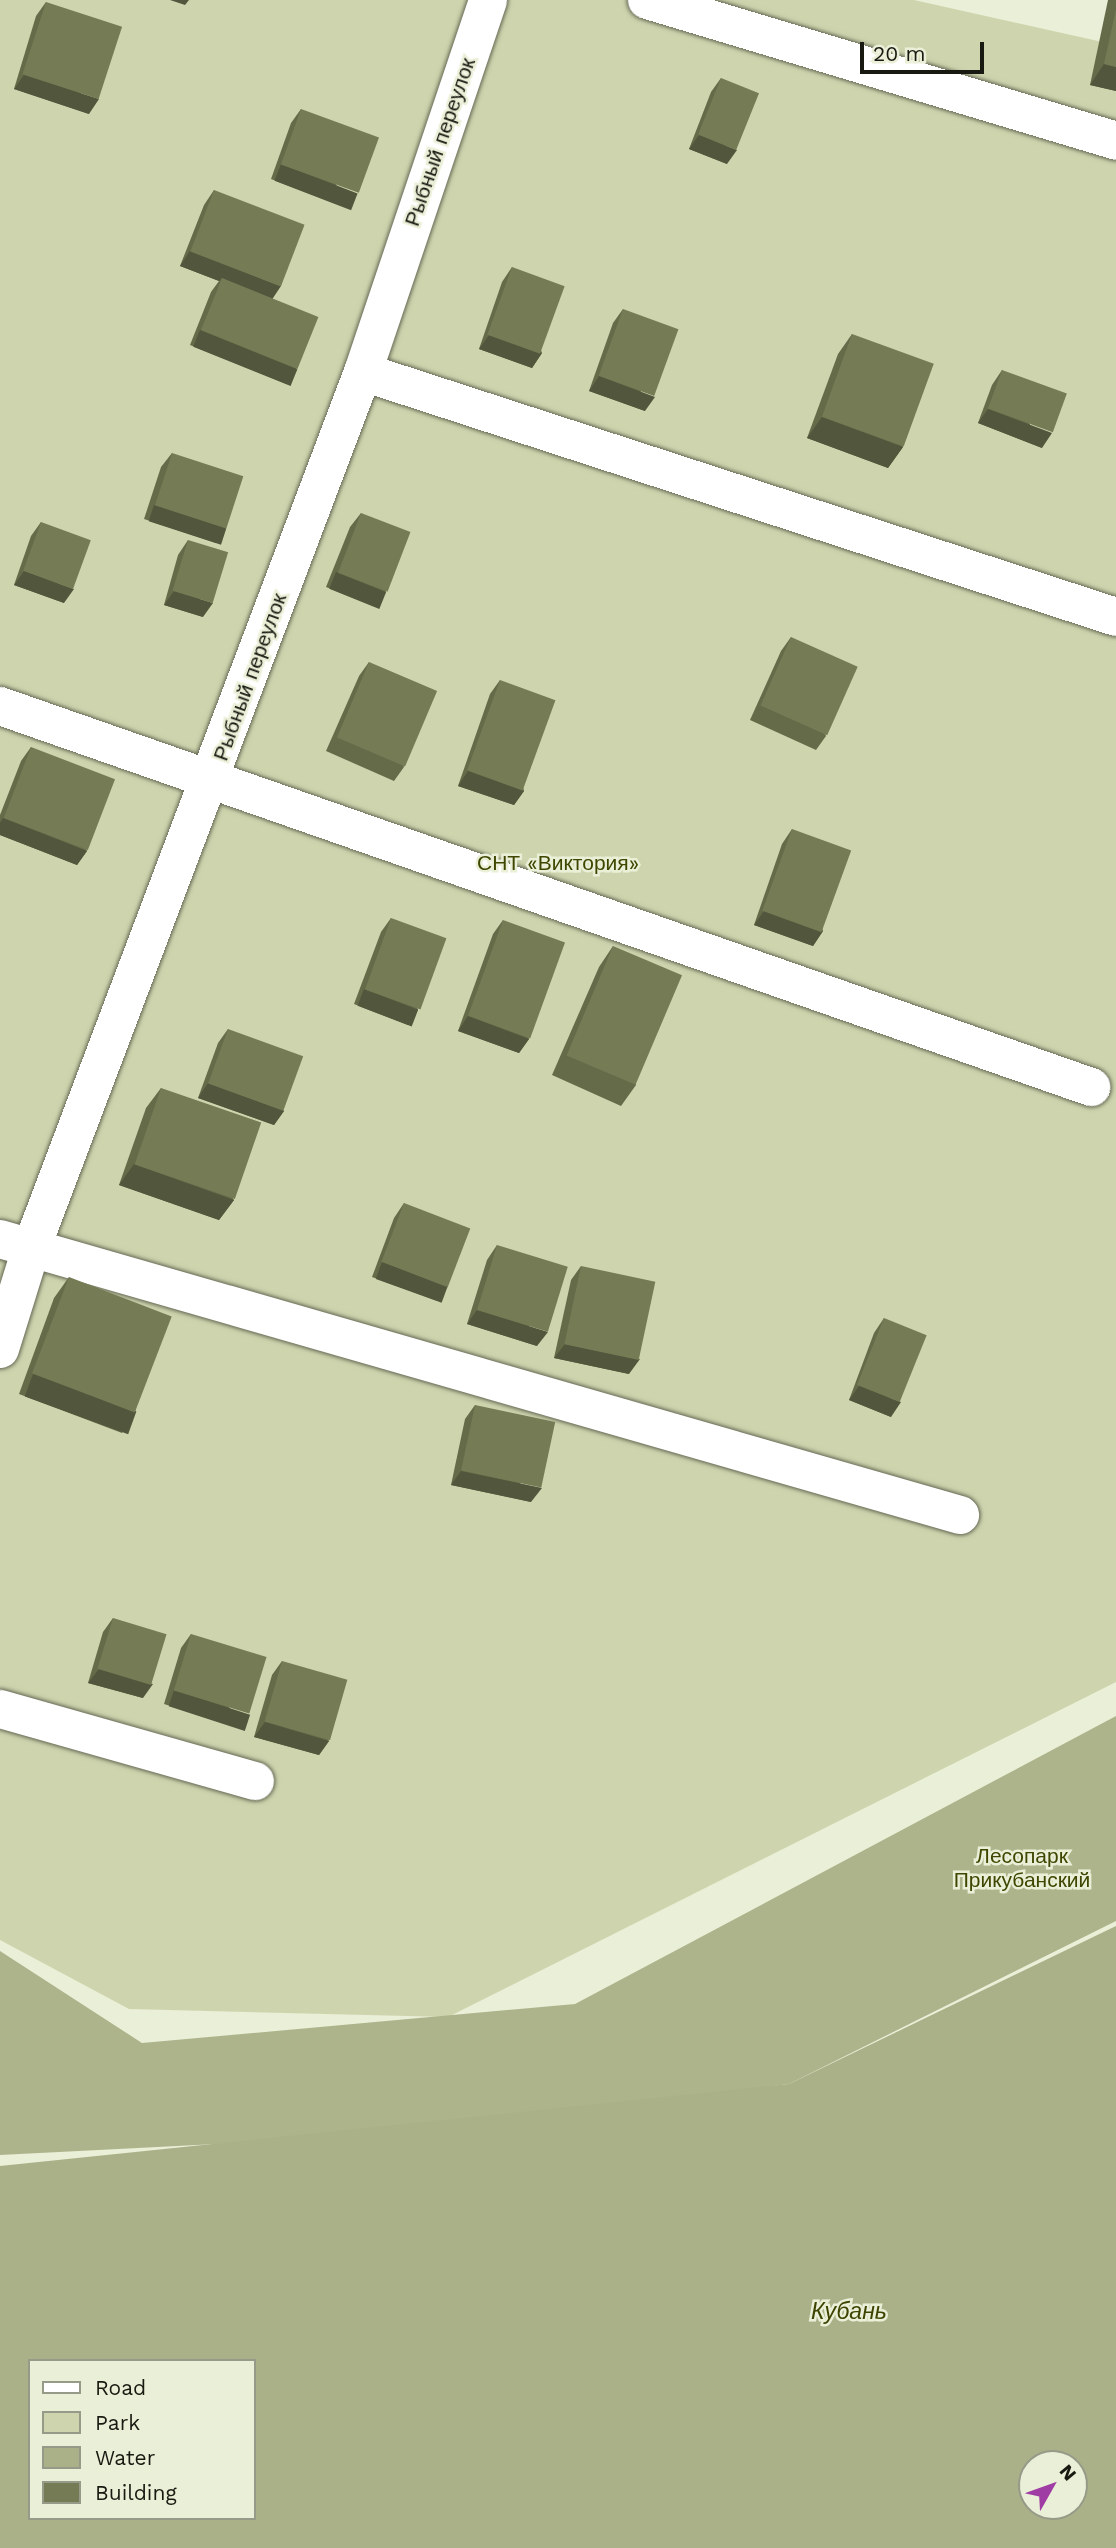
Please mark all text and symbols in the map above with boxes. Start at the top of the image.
scale bar [864,28,988,72]
text: 20 m [873,41,925,66]
street label: Рыбный переулок [399,55,481,229]
street label: Рыбный переулок [208,590,292,764]
park label: СНТ «Виктория» [477,850,639,876]
park label: Лесопарк Прикубанский [954,1843,1090,1893]
water label: Кубань [811,2298,887,2326]
legend [28,2359,256,2520]
text: Road [95,2375,146,2400]
text: Park [95,2410,140,2435]
text: Water [95,2445,155,2470]
north arrow [1018,2450,1088,2520]
text: N [1055,2460,1081,2485]
text: Building [95,2480,177,2505]

